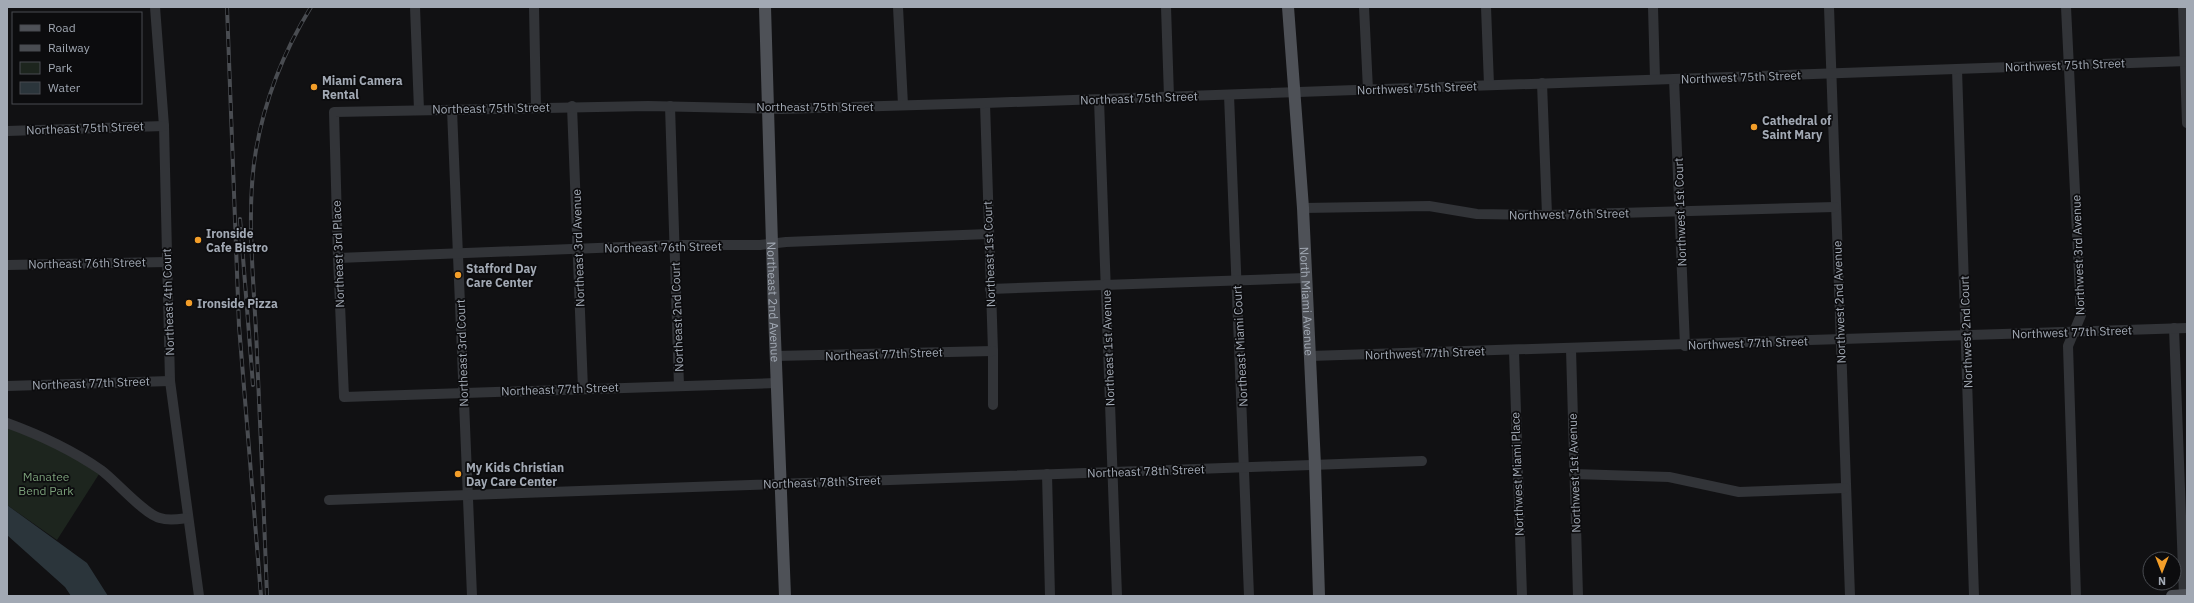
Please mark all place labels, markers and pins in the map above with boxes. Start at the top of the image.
place label: Miami Camera Rental [322,73,403,102]
marker: Miami Camera Rental [309,82,319,92]
place label: Cathedral of Saint Mary [1762,113,1832,142]
marker: Cathedral of Saint Mary [1749,122,1759,132]
place label: Ironside Cafe Bistro [206,226,268,255]
marker: Ironside Cafe Bistro [193,235,203,245]
place label: Stafford Day Care Center [466,261,537,290]
marker: Stafford Day Care Center [453,270,463,280]
place label: Ironside Pizza [197,296,278,311]
marker: Ironside Pizza [184,298,194,308]
place label: My Kids Christian Day Care Center [466,460,564,489]
marker: My Kids Christian Day Care Center [453,469,463,479]

